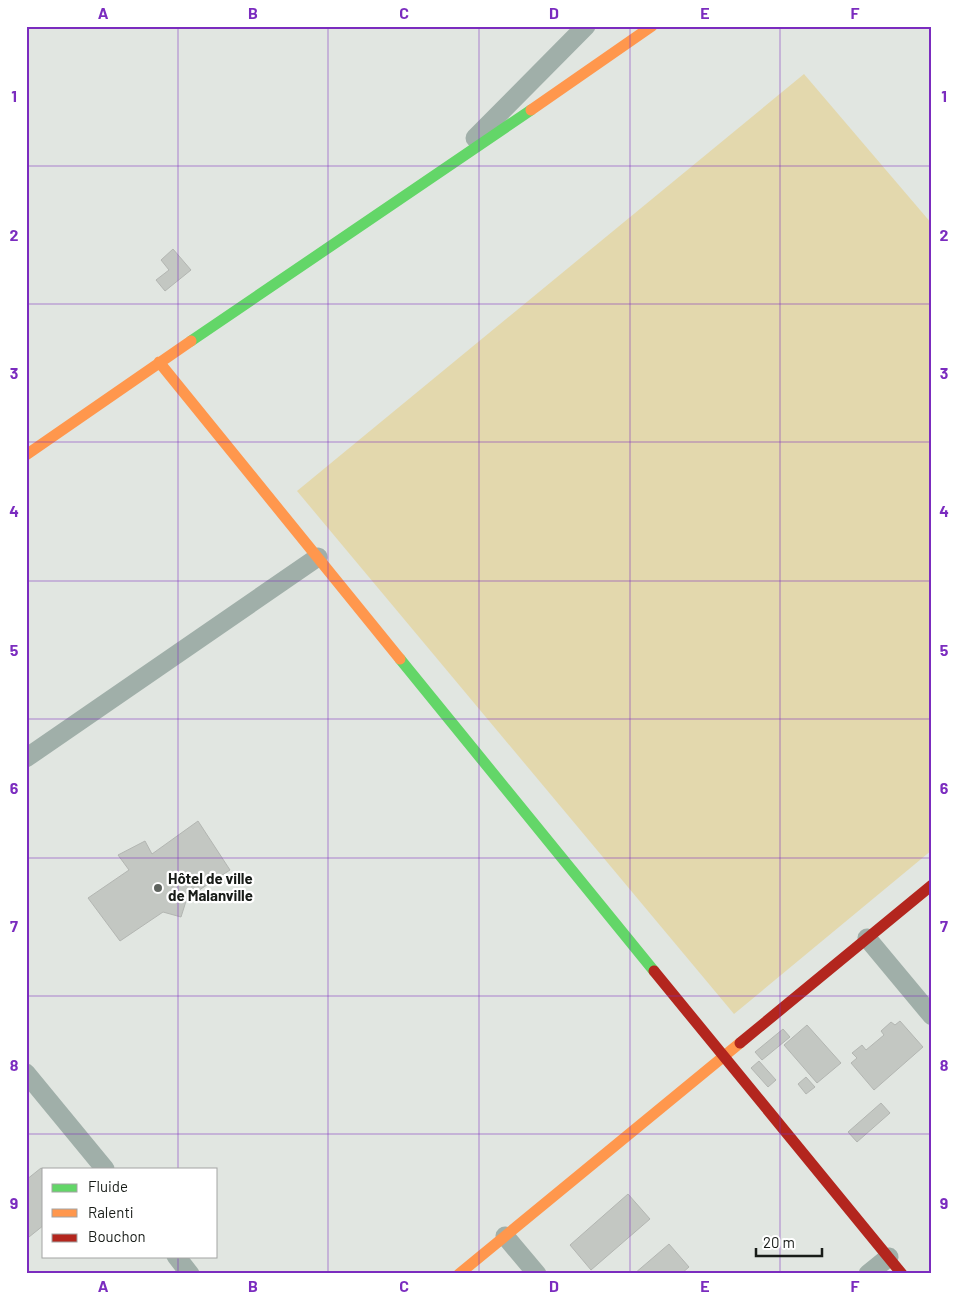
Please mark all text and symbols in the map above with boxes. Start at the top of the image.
text: A [98,3,109,22]
text: B [248,3,258,22]
text: C [399,3,409,22]
text: D [549,3,559,22]
text: E [700,3,710,22]
text: F [851,3,860,22]
text: 1 [11,86,17,105]
text: 1 [941,86,947,105]
text: 2 [10,225,19,244]
text: 2 [940,225,949,244]
text: 3 [10,363,18,382]
text: 3 [940,363,948,382]
text: 4 [9,501,19,520]
text: 4 [939,501,949,520]
text: 5 [10,640,19,659]
text: 5 [940,640,949,659]
text: 6 [10,778,19,797]
text: 6 [940,778,949,797]
place label: Hôtel de ville de Malanville [168,869,253,904]
marker: Hôtel de ville de Malanville [152,882,164,894]
text: 7 [10,916,18,935]
text: 7 [940,916,948,935]
text: 8 [10,1055,19,1074]
text: 8 [940,1055,949,1074]
legend [42,1168,218,1258]
text: Fluide [88,1177,128,1195]
text: 9 [10,1193,18,1212]
text: 9 [940,1193,948,1212]
text: Ralenti [88,1203,134,1221]
scale bar [756,1225,822,1257]
text: Bouchon [88,1227,146,1245]
text: 20 m [763,1233,795,1251]
text: A [98,1276,109,1295]
text: B [248,1276,258,1295]
text: C [399,1276,409,1295]
text: D [549,1276,559,1295]
text: E [700,1276,710,1295]
text: F [851,1276,860,1295]

